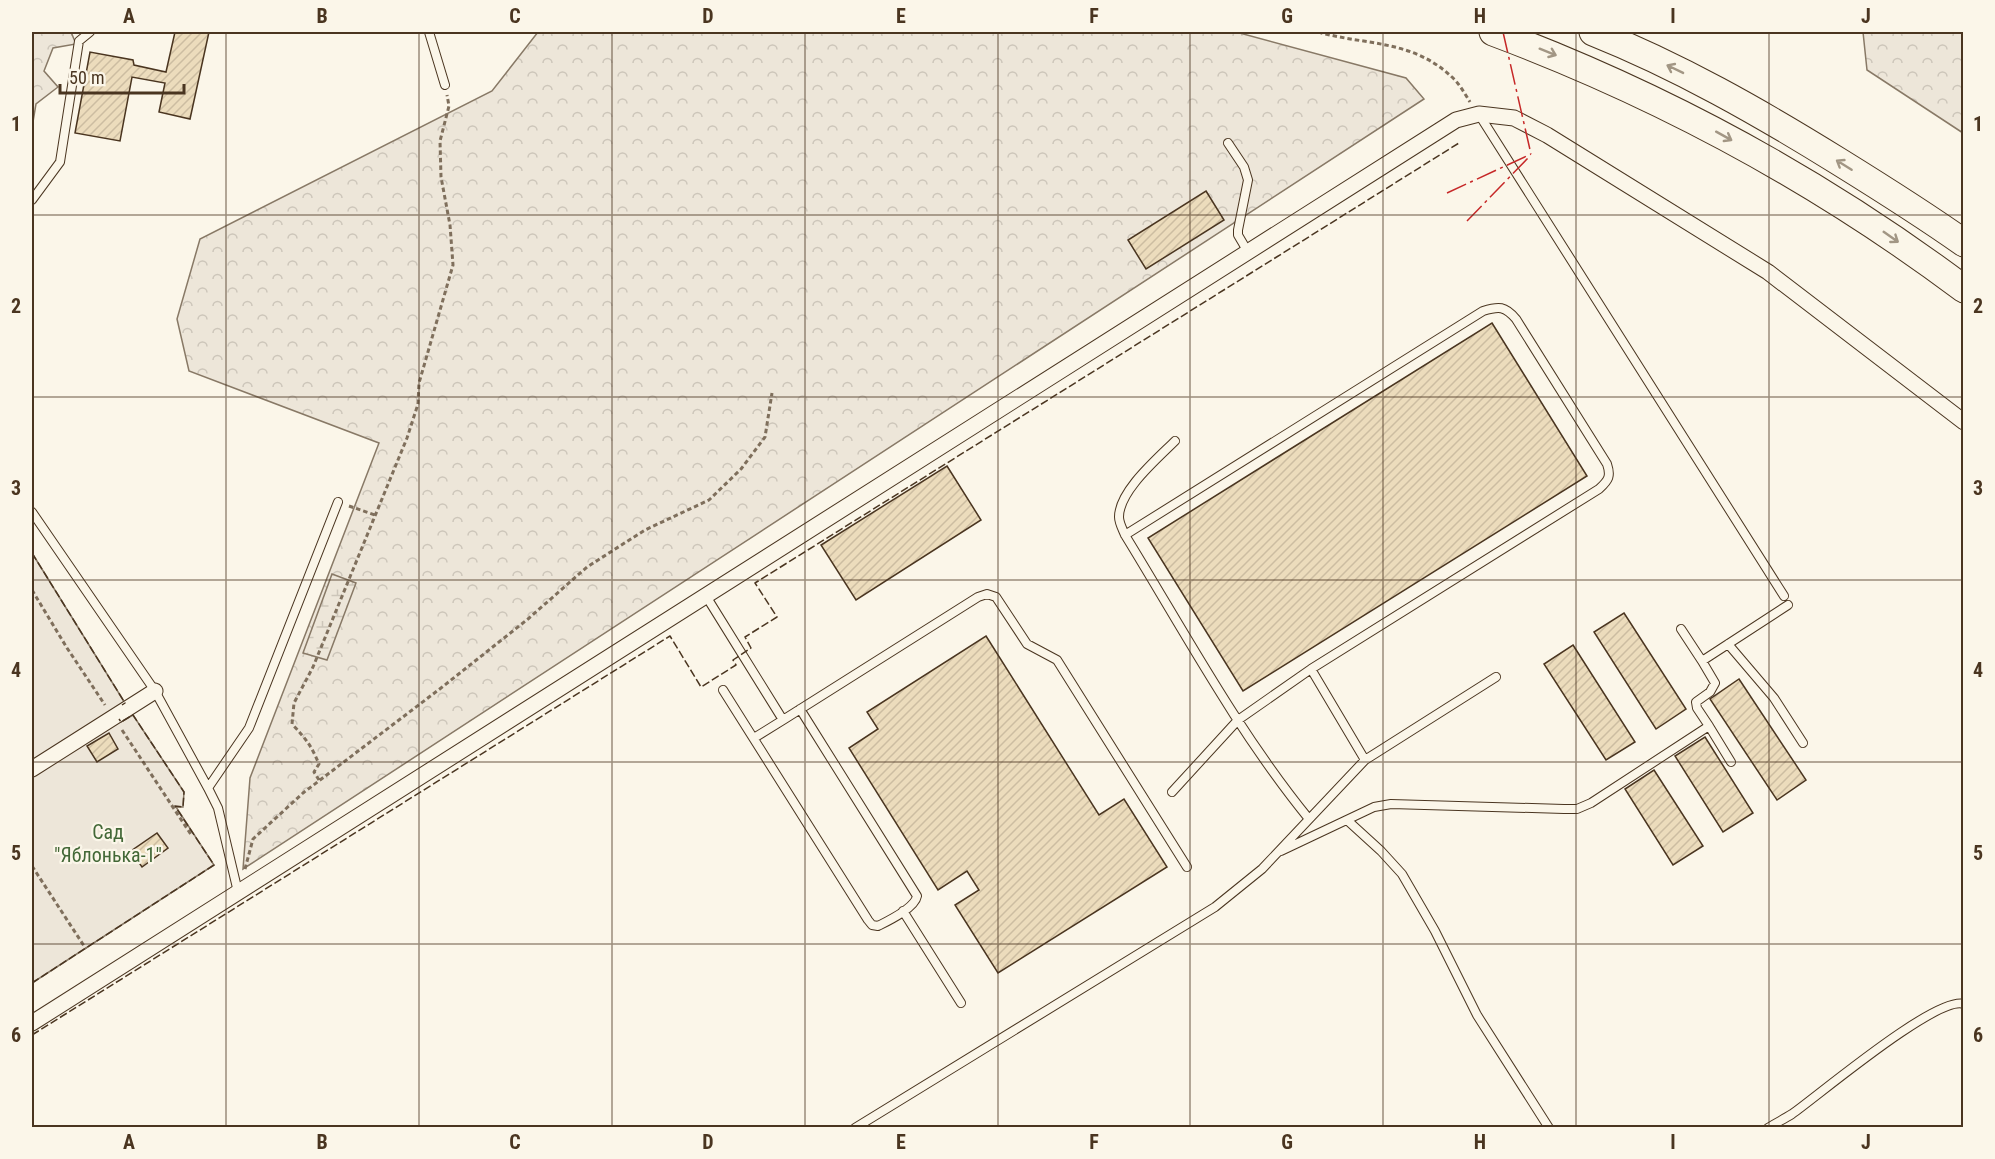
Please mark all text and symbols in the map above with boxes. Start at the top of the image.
text: A [123,4,135,28]
text: B [316,4,328,28]
text: C [509,4,521,28]
text: D [702,4,714,28]
text: E [896,4,906,28]
text: F [1089,4,1099,28]
text: G [1281,4,1293,28]
text: H [1474,4,1486,28]
text: I [1670,4,1676,28]
text: J [1861,4,1871,28]
one-way arrow [1538,47,1556,58]
scale bar [60,57,184,95]
one-way arrow [1666,63,1684,75]
text: 50 m [69,67,104,88]
text: 1 [11,112,21,136]
text: 1 [1973,112,1983,136]
one-way arrow [1715,130,1732,142]
one-way arrow [1836,159,1853,171]
one-way arrow [1882,231,1898,243]
text: 2 [11,294,21,318]
text: 2 [1973,294,1983,318]
text: 3 [11,476,21,500]
text: 3 [1973,476,1983,500]
text: 4 [11,658,21,682]
text: 4 [1973,658,1983,682]
park label: Сад "Яблонька-1" [54,820,162,867]
text: 5 [11,841,21,865]
text: 5 [1973,841,1983,865]
text: 6 [11,1023,21,1047]
text: 6 [1973,1023,1983,1047]
text: A [123,1130,135,1154]
text: B [316,1130,328,1154]
text: C [509,1130,521,1154]
text: D [702,1130,714,1154]
text: E [896,1130,906,1154]
text: F [1089,1130,1099,1154]
text: G [1281,1130,1293,1154]
text: H [1474,1130,1486,1154]
text: I [1670,1130,1676,1154]
text: J [1861,1130,1871,1154]

